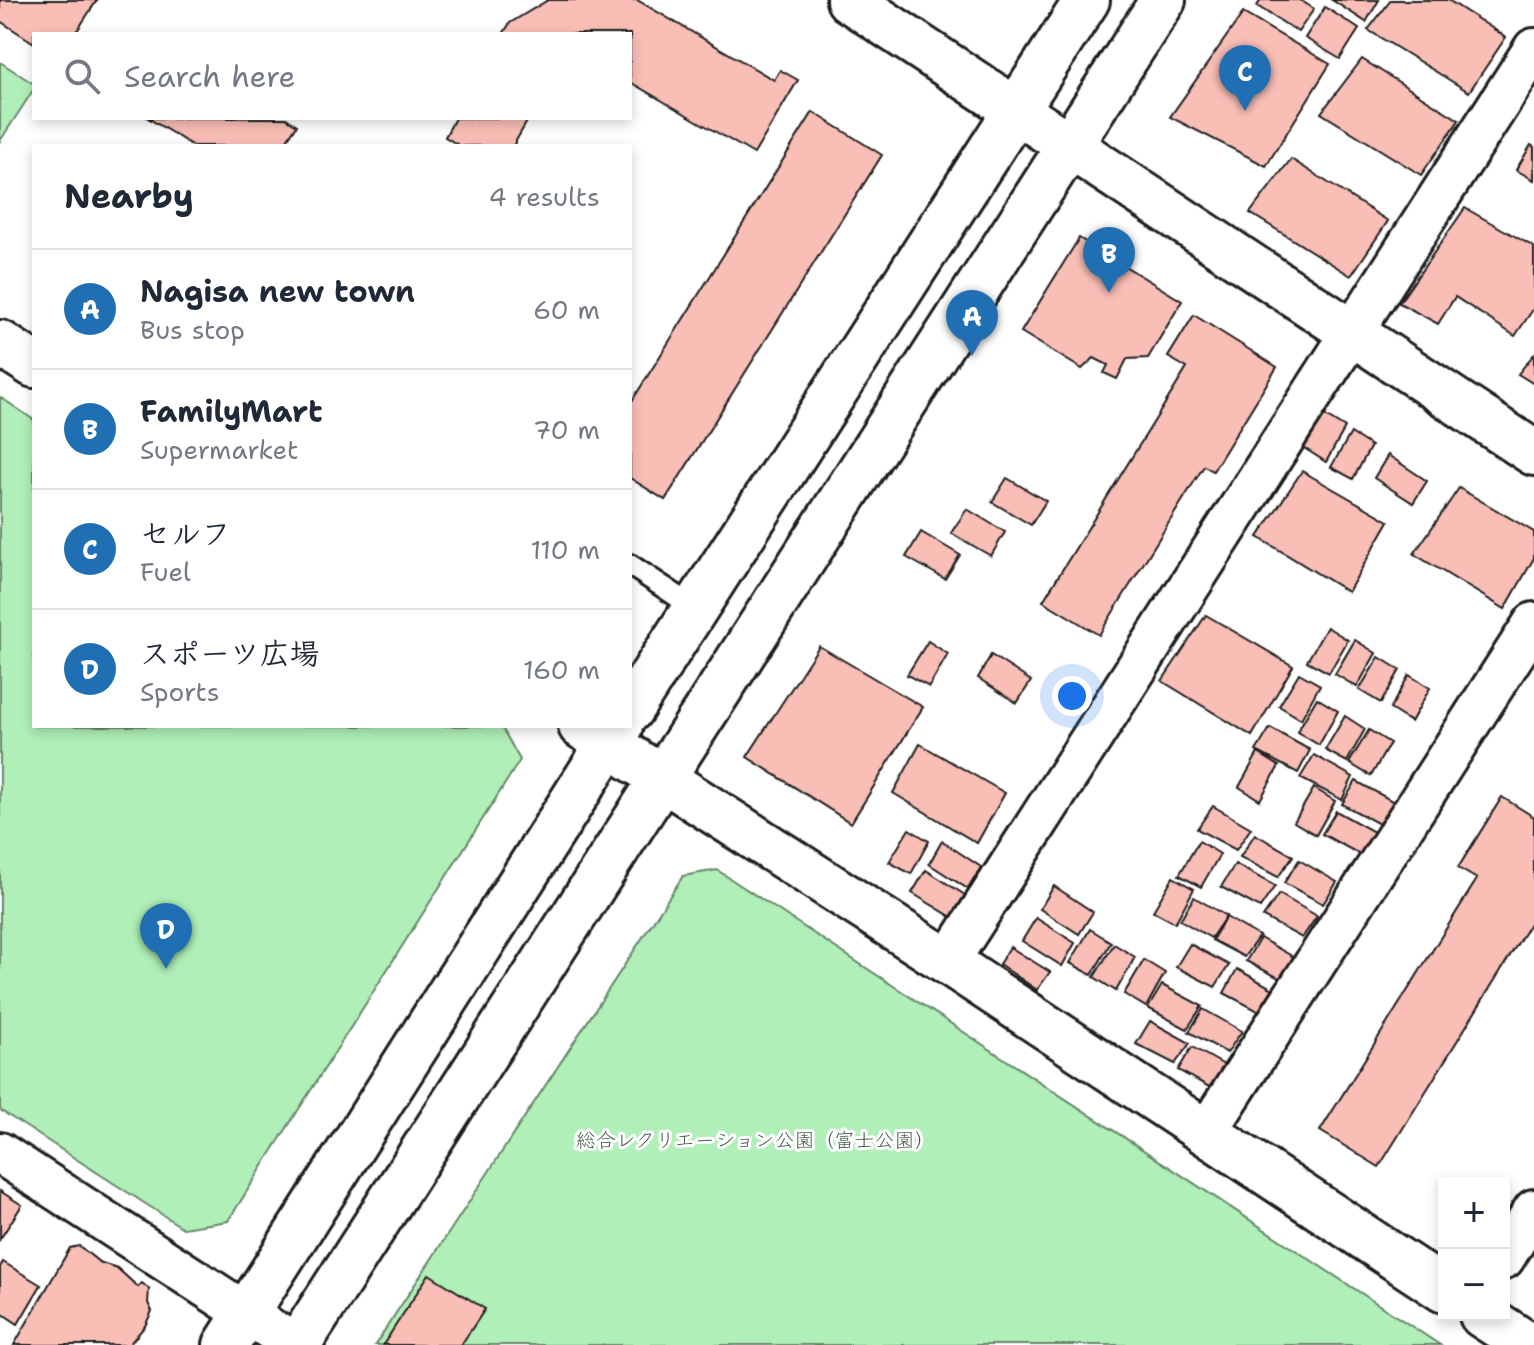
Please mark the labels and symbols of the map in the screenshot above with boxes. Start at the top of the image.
pin: C [1219,45,1271,111]
pin: B [1083,227,1135,293]
pin: A [946,290,998,356]
your location [1052,676,1092,716]
pin: D [140,903,192,969]
park label: 総合レクリエーション公園（富士公園） [576,1127,934,1153]

